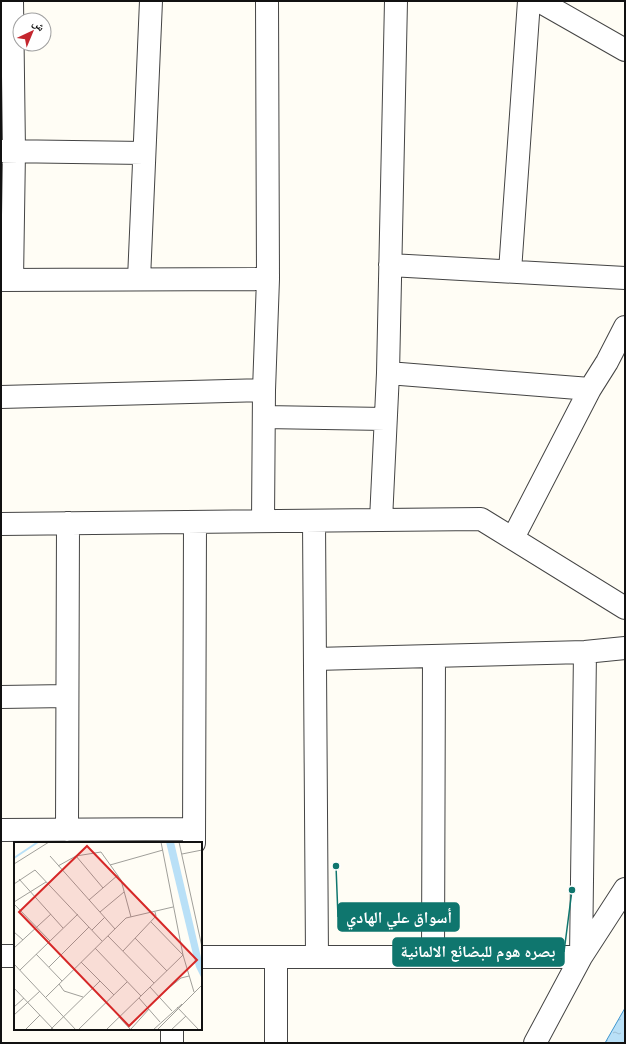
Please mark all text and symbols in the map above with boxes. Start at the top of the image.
north arrow [12,12,52,52]
text: ش [28,15,49,36]
inset map [14,842,202,1030]
callout: أسواق علي الهادي [338,903,459,931]
text: أسواق علي الهادي [346,906,452,930]
callout: بصره هوم للبضائع الالمانية [393,938,564,966]
text: بصره هوم للبضائع الالمانية [401,940,555,964]

